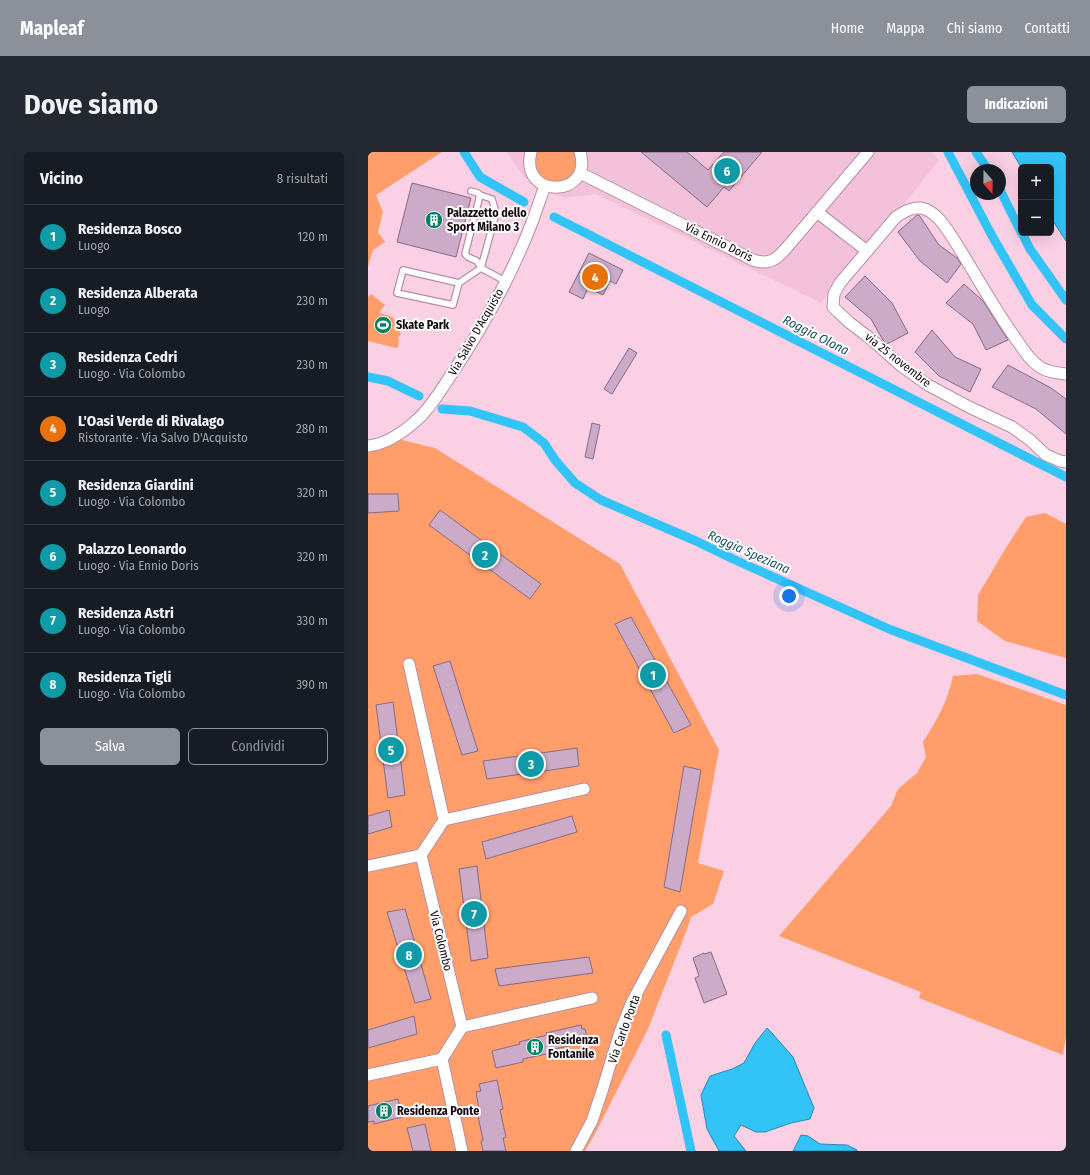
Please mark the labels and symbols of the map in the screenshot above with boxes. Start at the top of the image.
pin: 6 [714,156,740,186]
north arrow [970,164,1006,200]
place label: Palazzetto dello Sport Milano 3 [447,206,527,234]
building icon: Palazzetto dello Sport Milano 3 [424,210,444,230]
street label: Via Ennio Doris [683,220,755,264]
pin: 4 [582,262,608,292]
street label: Via Salvo D'Acquisto [445,286,507,378]
water label: Roggia Olona [780,312,852,358]
sports icon: Skate Park [373,315,393,335]
place label: Skate Park [396,318,450,332]
street label: via 25 novembre [862,330,934,390]
water label: Roggia Speziana [706,527,793,577]
pin: 2 [472,540,498,570]
your location [779,586,799,606]
pin: 1 [640,660,666,690]
pin: 5 [378,735,404,765]
pin: 3 [518,749,544,779]
pin: 7 [461,899,487,929]
street label: Via Colombo [427,910,455,972]
pin: 8 [396,940,422,970]
street label: Via Carlo Porta [605,993,643,1065]
place label: Residenza Fontanile [548,1033,599,1061]
building icon: Residenza Fontanile [525,1037,545,1057]
building icon: Residenza Ponte [374,1101,394,1121]
place label: Residenza Ponte [397,1104,479,1118]

